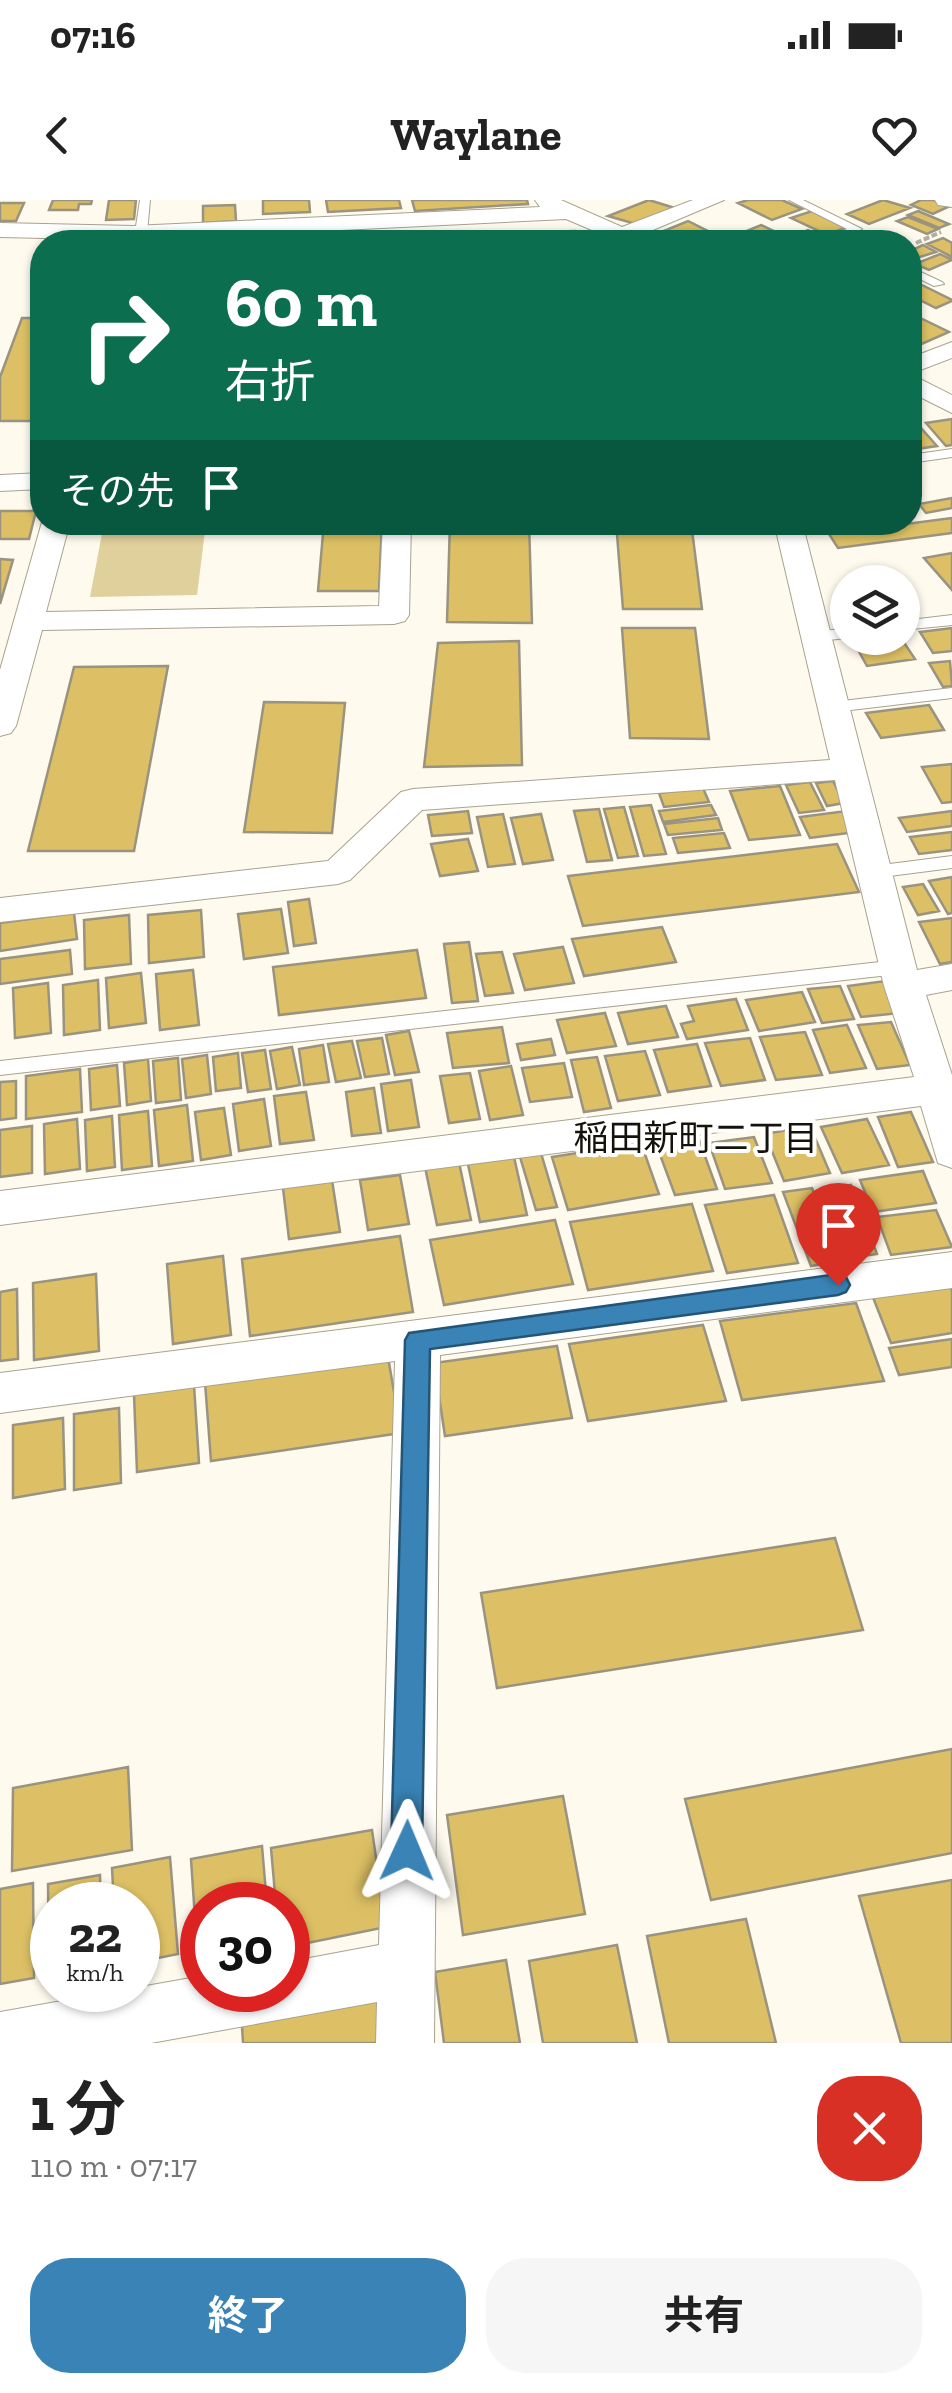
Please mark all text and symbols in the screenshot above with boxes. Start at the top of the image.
text: 07:16 [50,12,136,58]
icon: back [30,108,85,163]
text: Waylane [390,108,562,162]
icon: heart [867,108,922,163]
text: 60 m [225,260,377,344]
icon: right [60,270,190,400]
text: 右折 [225,355,315,409]
icon: arrive [194,460,249,515]
text: その先 [60,468,174,514]
map controls [830,565,920,655]
button: layers [830,565,920,655]
district label: 稲田新町二丁目 [573,1117,819,1159]
pin [796,1183,881,1286]
icon: arrive [811,1198,866,1253]
position arrow [355,1799,459,1903]
speed limit sign: 30 [180,1882,310,2012]
text: 22 [68,1905,122,1965]
text: km/h [66,1957,124,1987]
text: 1 分 [30,2073,125,2145]
button: close [817,2076,922,2181]
text: 110 m · 07:17 [30,2147,197,2185]
button: 終了 [30,2258,466,2373]
button: 共有 [486,2258,922,2373]

